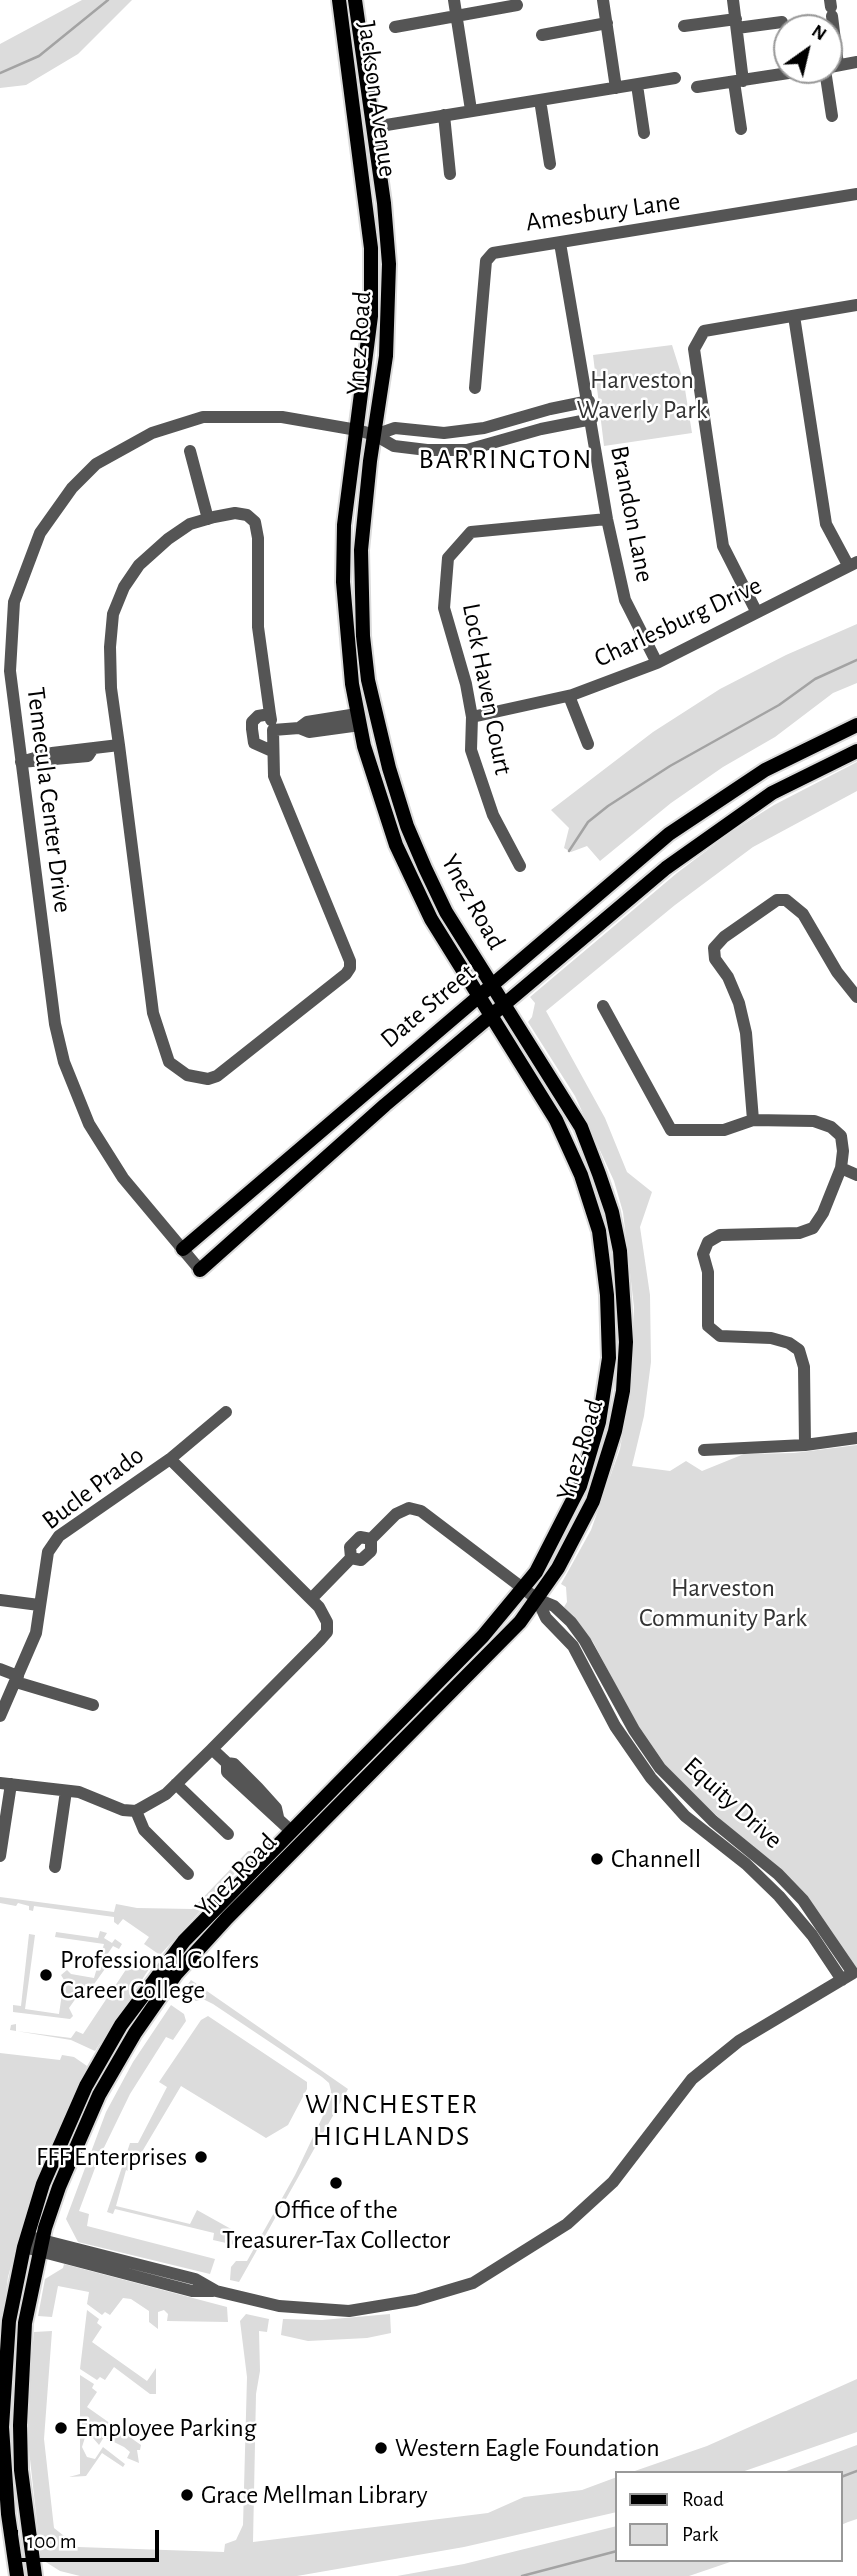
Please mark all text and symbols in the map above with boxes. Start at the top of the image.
north arrow [773,14,843,84]
street label: Jackson Avenue [351,19,403,179]
text: N [808,21,830,44]
street label: Amesbury Lane [524,186,682,238]
street label: Ynez Road [340,290,378,396]
park label: Harveston Waverly Park [576,364,708,426]
district label: BARRINGTON [420,443,592,477]
street label: Brandon Lane [603,443,661,585]
street label: Charlesburg Drive [589,570,767,674]
street label: Lock Haven Court [455,601,519,777]
street label: Temecula Center Drive [20,686,78,914]
street label: Ynez Road [434,849,512,955]
street label: Date Street [374,957,482,1055]
street label: Ynez Road [550,1396,610,1504]
street label: Bucle Prado [36,1440,150,1536]
park label: Harveston Community Park [639,1572,807,1634]
street label: Equity Drive [677,1750,789,1856]
street label: Ynez Road [189,1827,283,1923]
place label: Channell [611,1843,701,1875]
marker: Channell [589,1851,605,1867]
place label: Professional Golfers Career College [60,1944,259,2006]
marker: Professional Golfers Career College [38,1967,54,1983]
district label: WINCHESTER HIGHLANDS [306,2088,478,2154]
place label: FFF Enterprises [36,2141,187,2173]
marker: FFF Enterprises [193,2149,209,2165]
marker: Office of the Treasurer-Tax Collector [328,2175,344,2191]
place label: Office of the Treasurer-Tax Collector [222,2194,450,2256]
place label: Employee Parking [75,2412,256,2444]
marker: Employee Parking [53,2420,69,2436]
place label: Western Eagle Foundation [395,2432,660,2464]
marker: Western Eagle Foundation [373,2440,389,2456]
legend [616,2471,843,2562]
place label: Grace Mellman Library [201,2479,427,2511]
marker: Grace Mellman Library [179,2487,195,2503]
text: Road [682,2489,724,2510]
scale bar [18,2516,163,2560]
text: Park [682,2524,718,2545]
text: 100 m [27,2531,77,2552]

